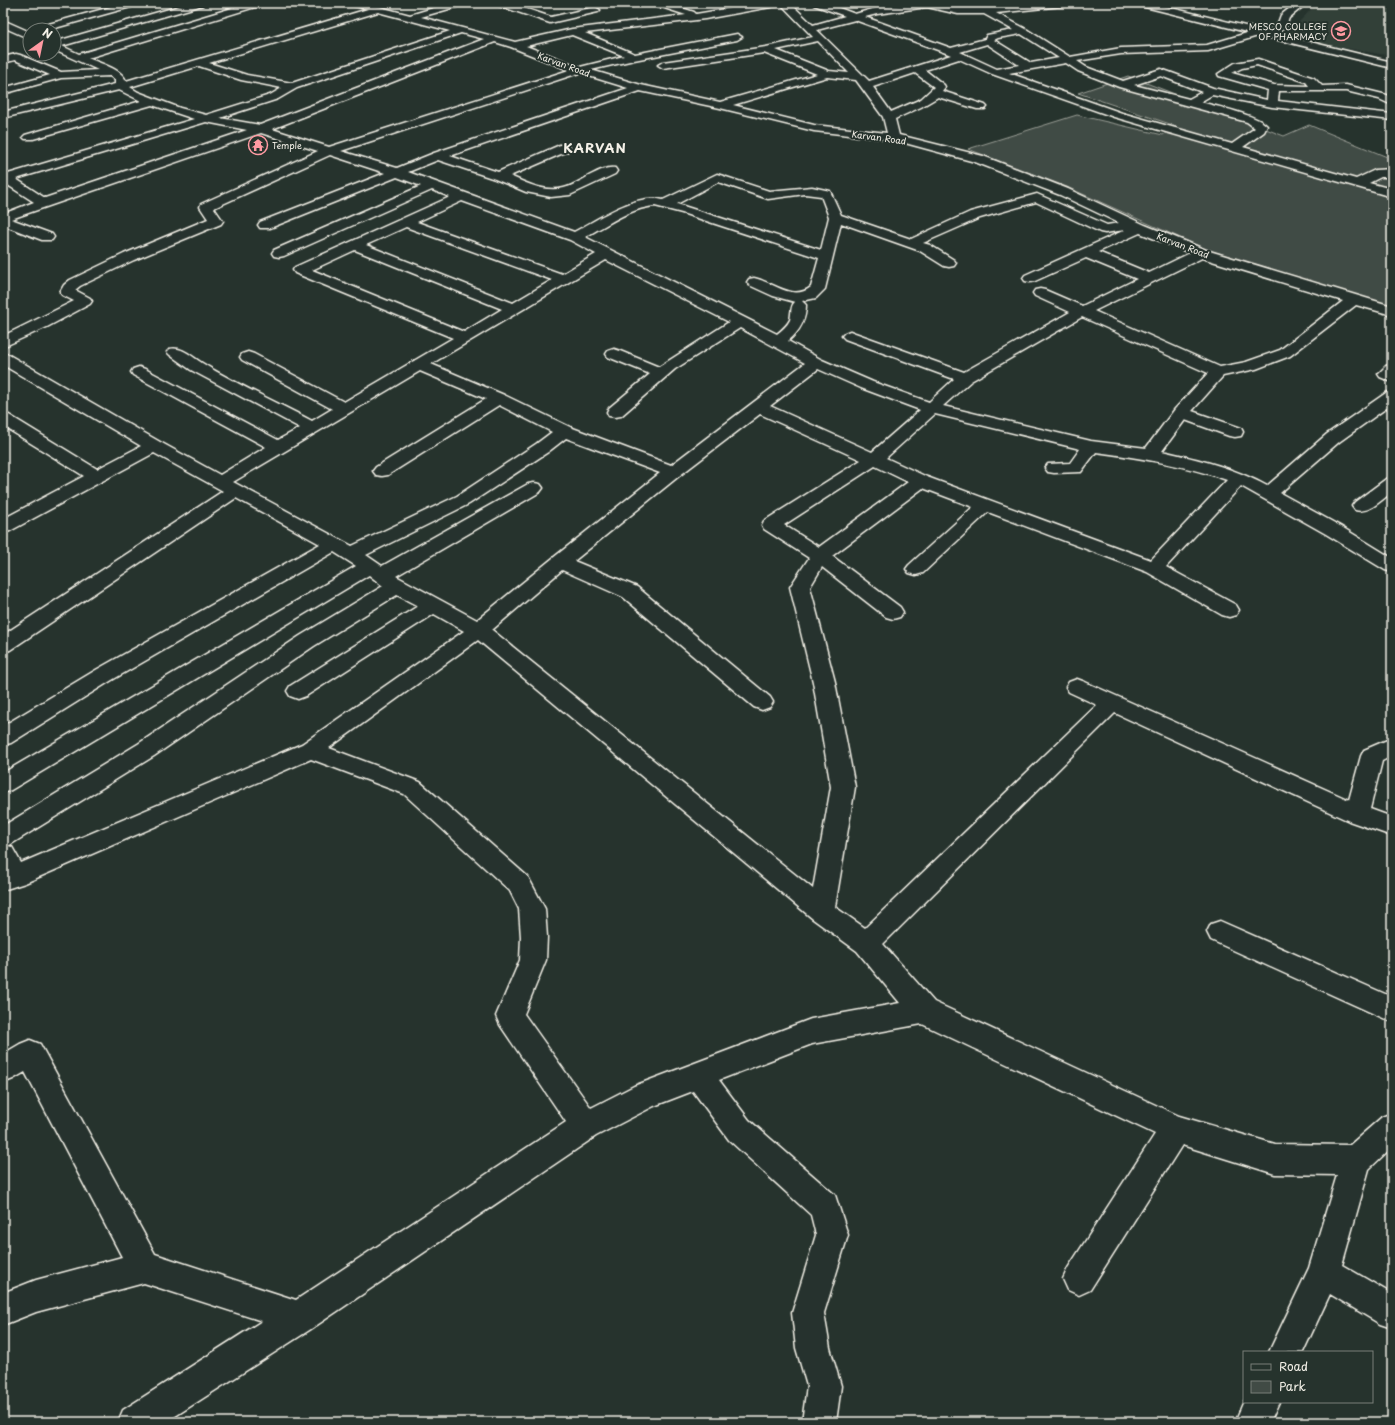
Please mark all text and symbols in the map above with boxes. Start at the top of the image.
place label: MESCO COLLEGE OF PHARMACY [1249,19,1327,43]
school or university icon: MESCO COLLEGE OF PHARMACY [1330,20,1352,42]
north arrow [22,22,62,62]
text: N [39,24,56,43]
street label: Karvan Road [536,48,592,80]
street label: Karvan Road [851,126,907,148]
temple icon: Temple [247,134,269,156]
place label: Temple [272,138,302,152]
district label: KARVAN [563,138,627,157]
street label: Karvan Road [1155,229,1211,261]
legend [1243,1351,1373,1403]
text: Road [1279,1357,1308,1375]
text: Park [1279,1377,1306,1395]

